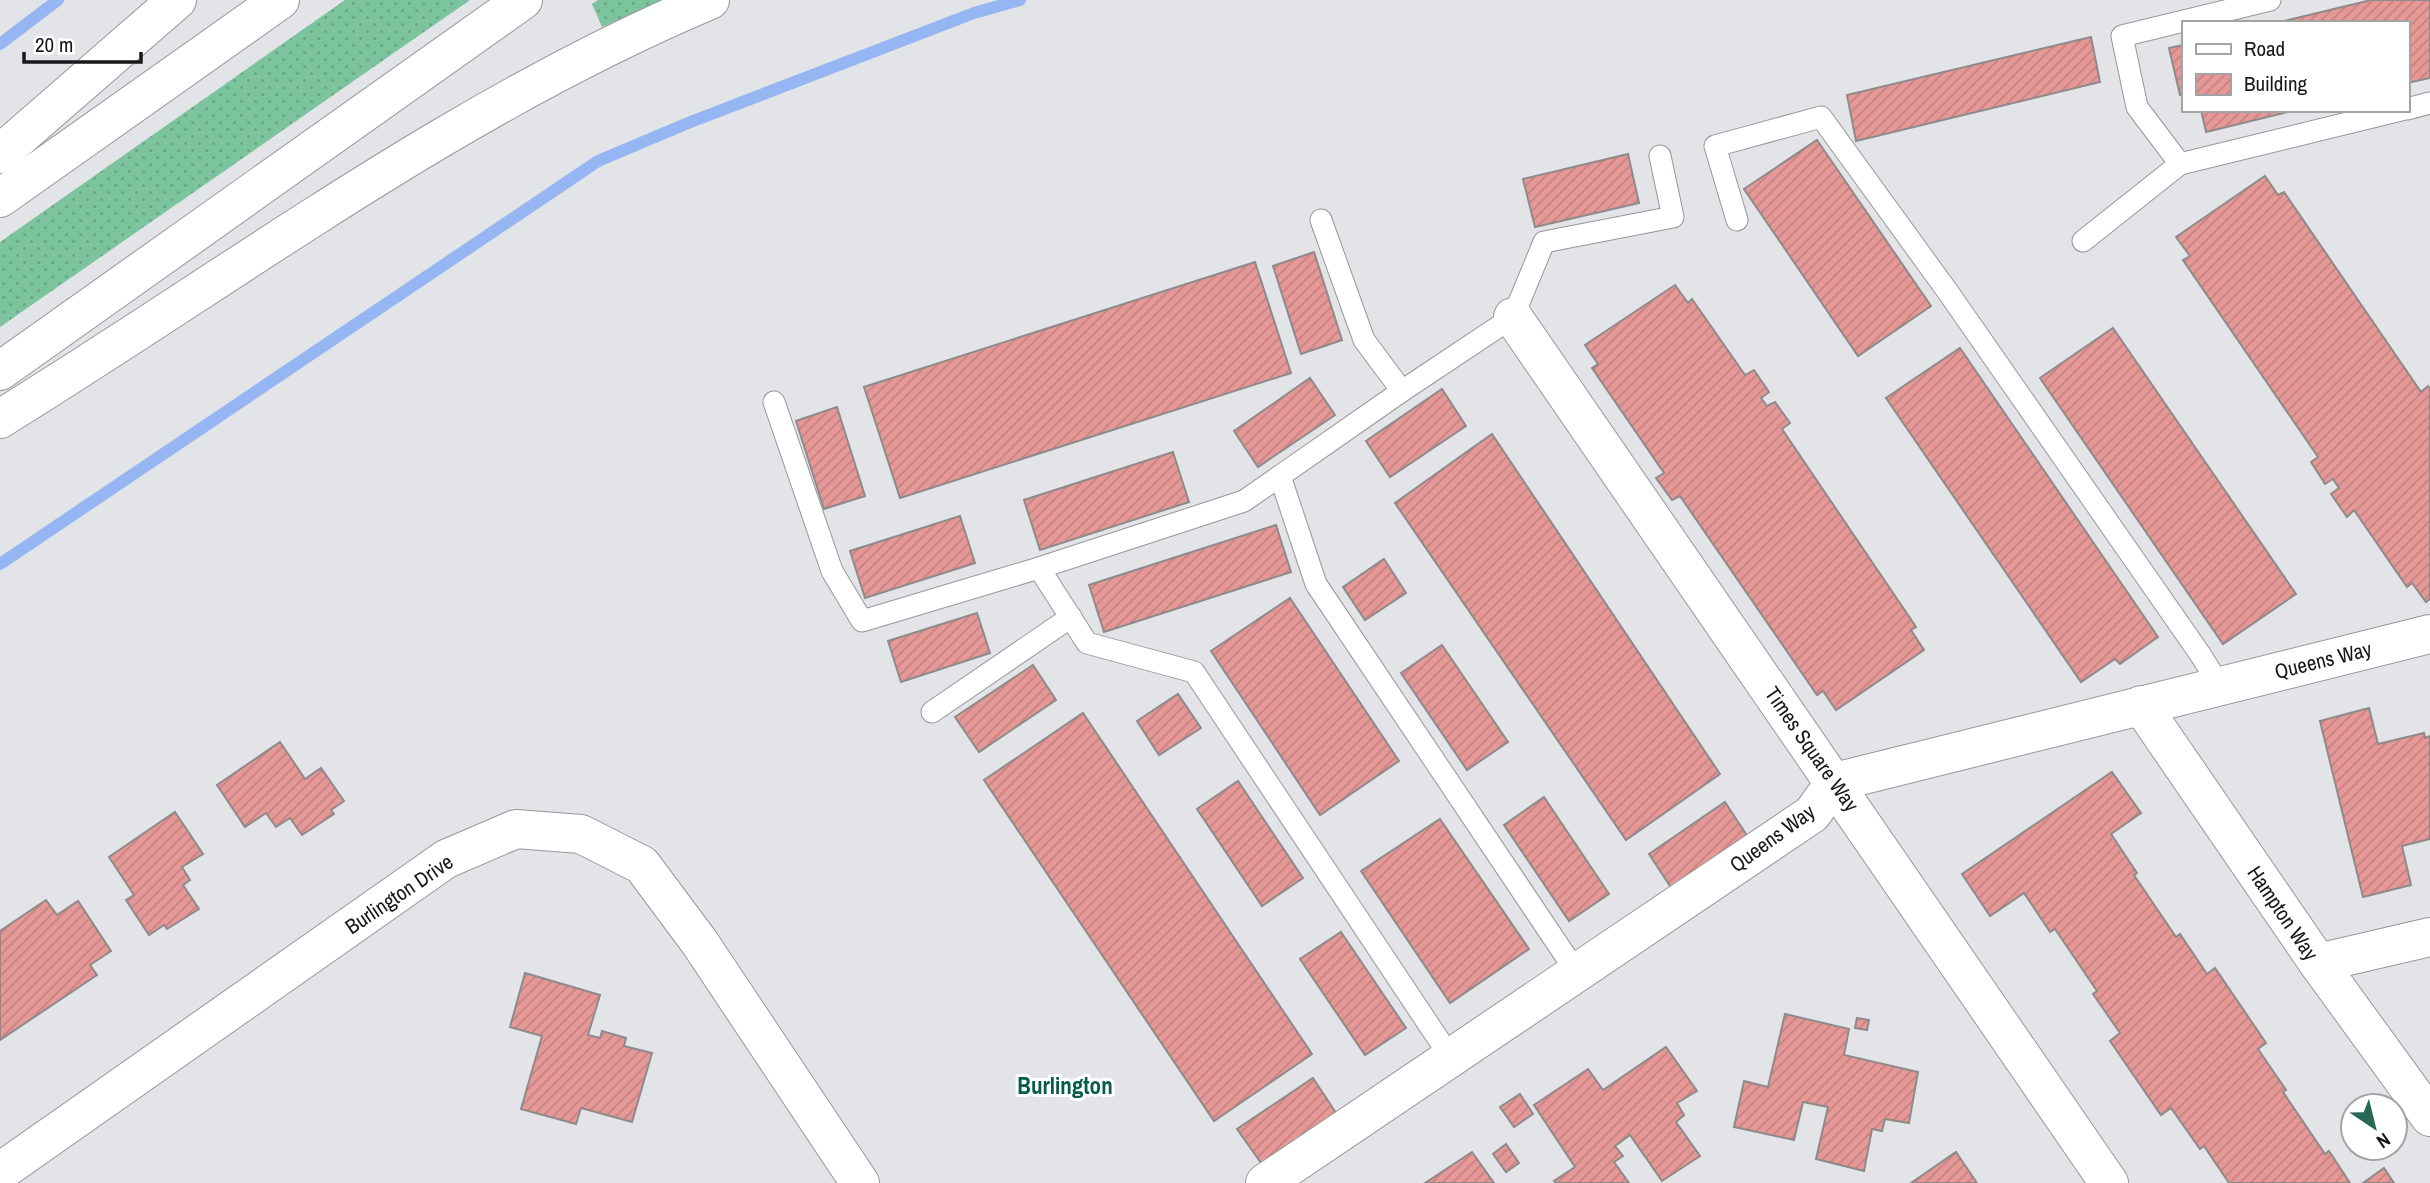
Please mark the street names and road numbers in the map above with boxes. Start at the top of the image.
street label: Queens Way [2272,634,2375,686]
street label: Times Square Way [1758,681,1866,818]
street label: Queens Way [1723,797,1821,879]
street label: Burlington Drive [339,847,459,941]
street label: Hampton Way [2241,860,2326,966]

